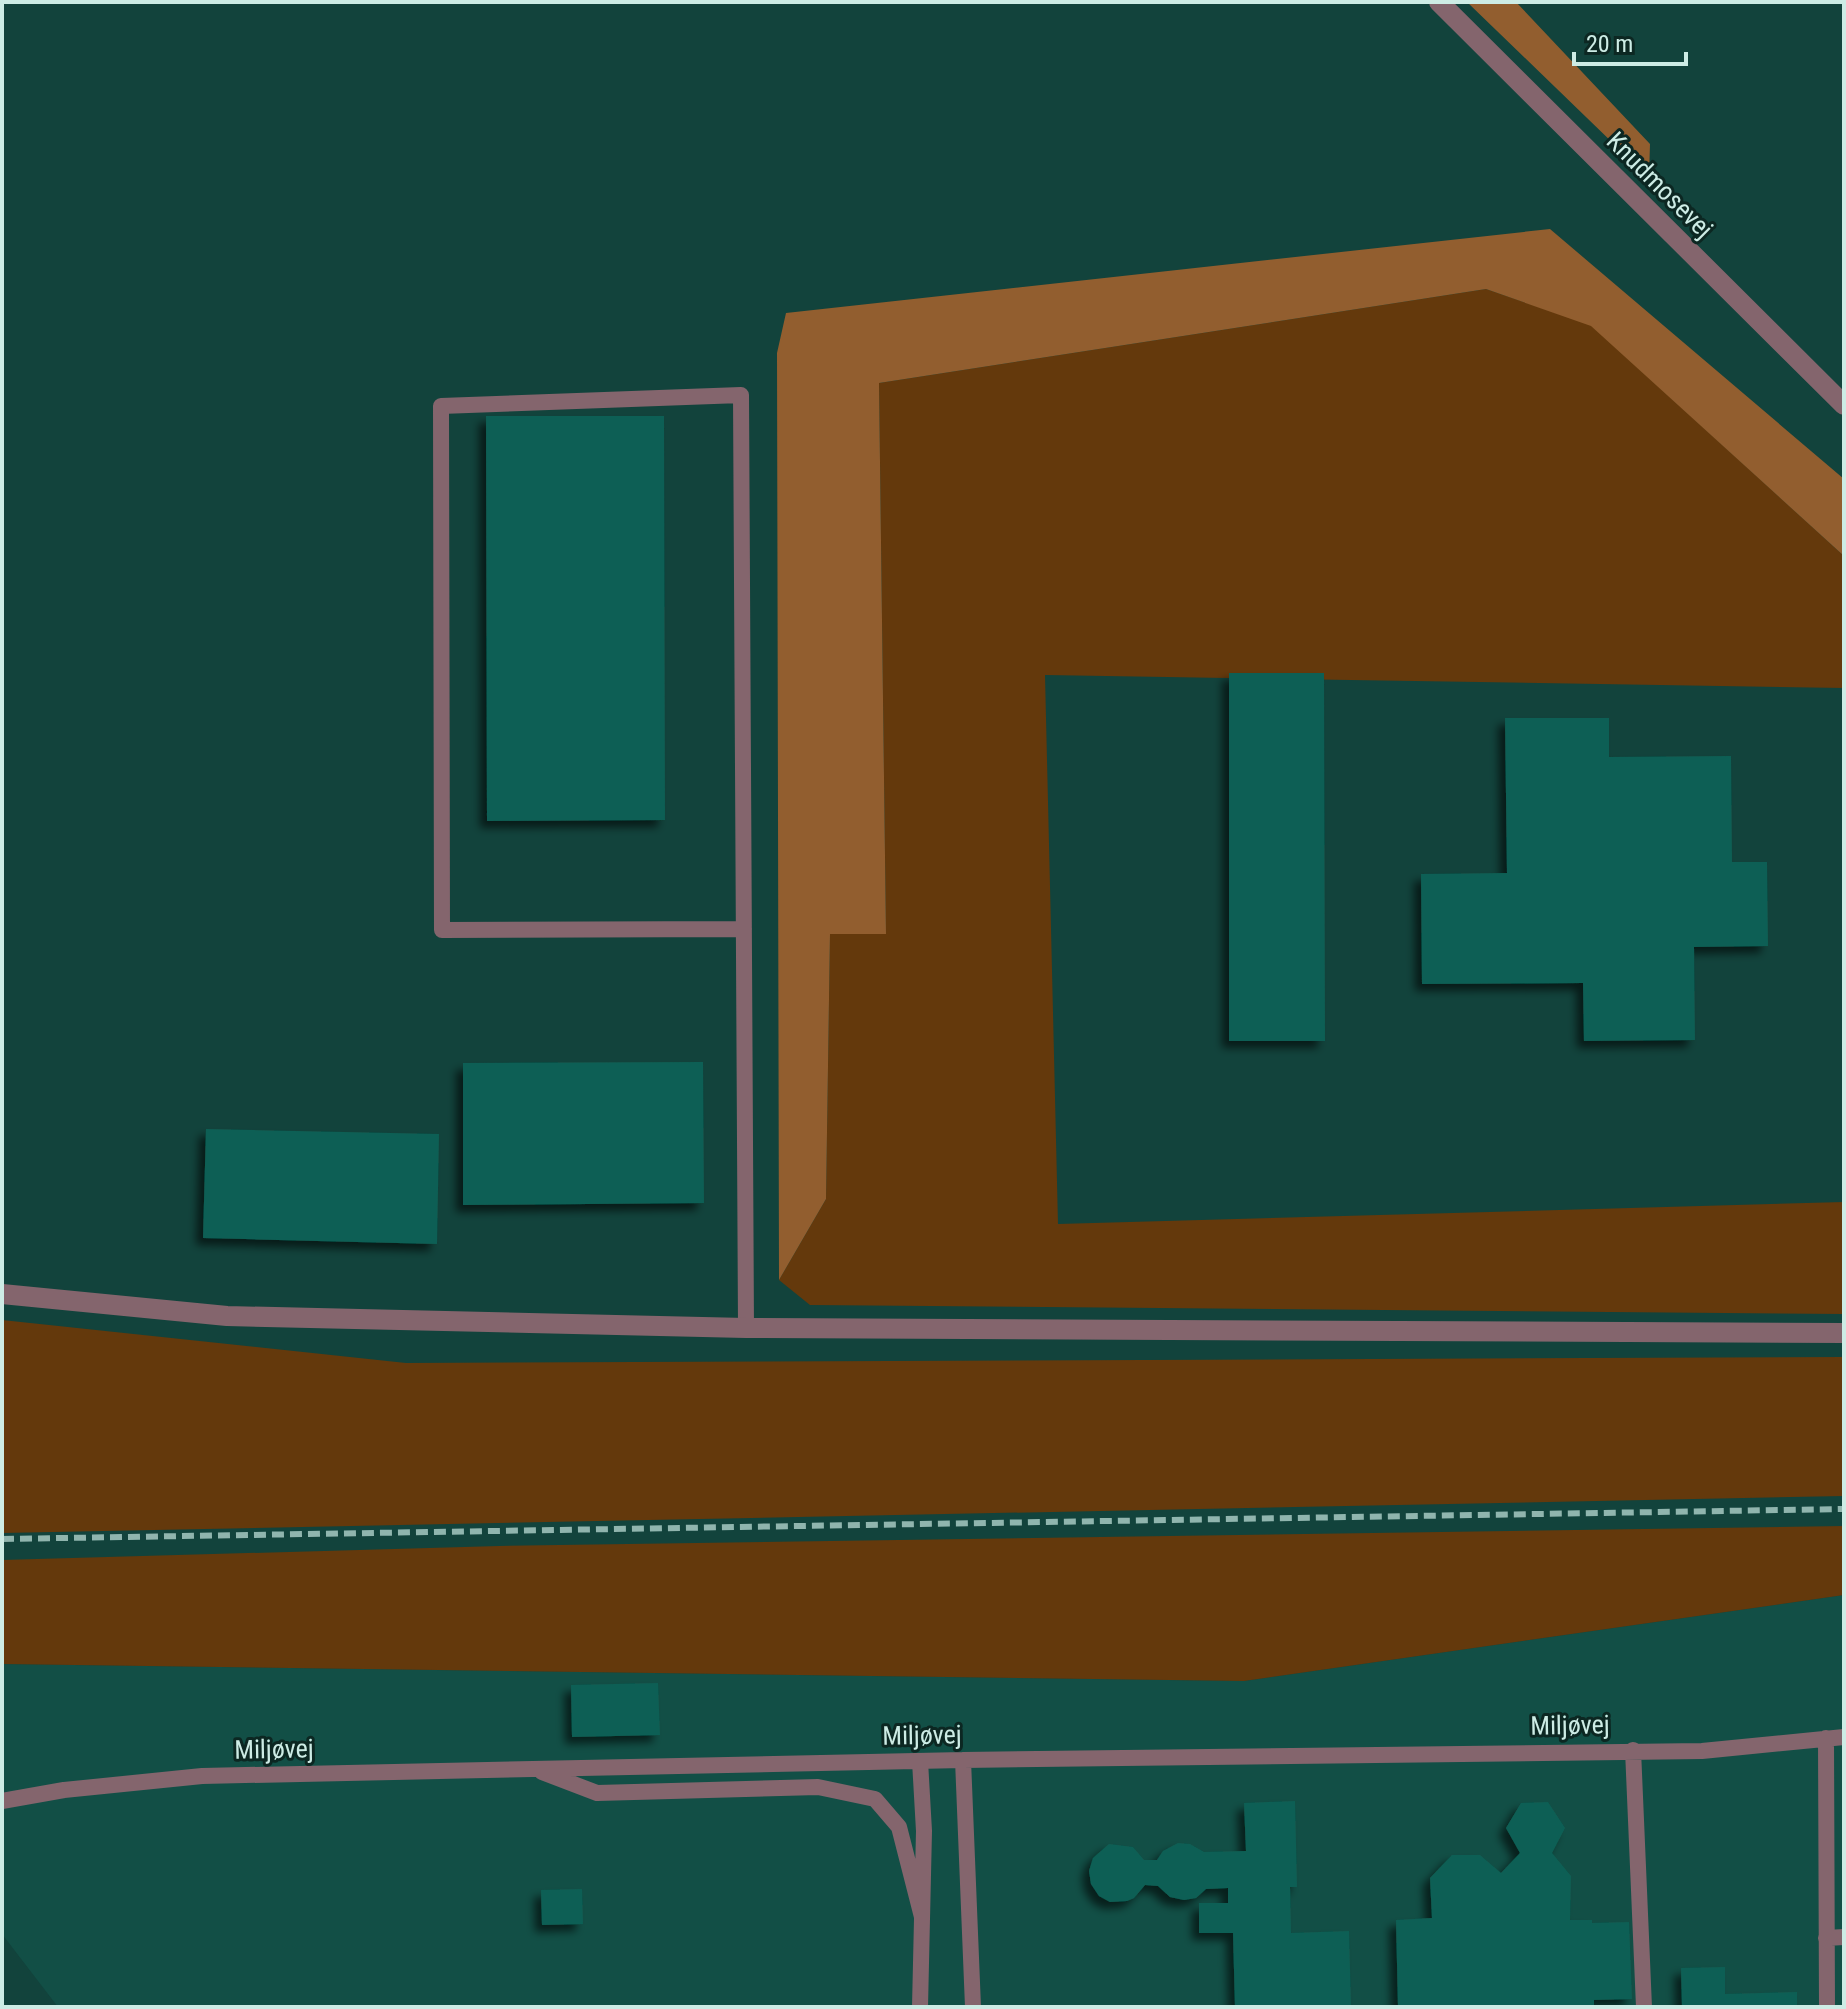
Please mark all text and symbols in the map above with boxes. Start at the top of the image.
scale bar [1574,16,1686,66]
text: 20 m [1586,30,1633,58]
street label: Knudmosevej [1601,126,1719,244]
street label: Miljøvej [1530,1709,1610,1741]
street label: Miljøvej [882,1719,962,1751]
street label: Miljøvej [234,1733,314,1765]

